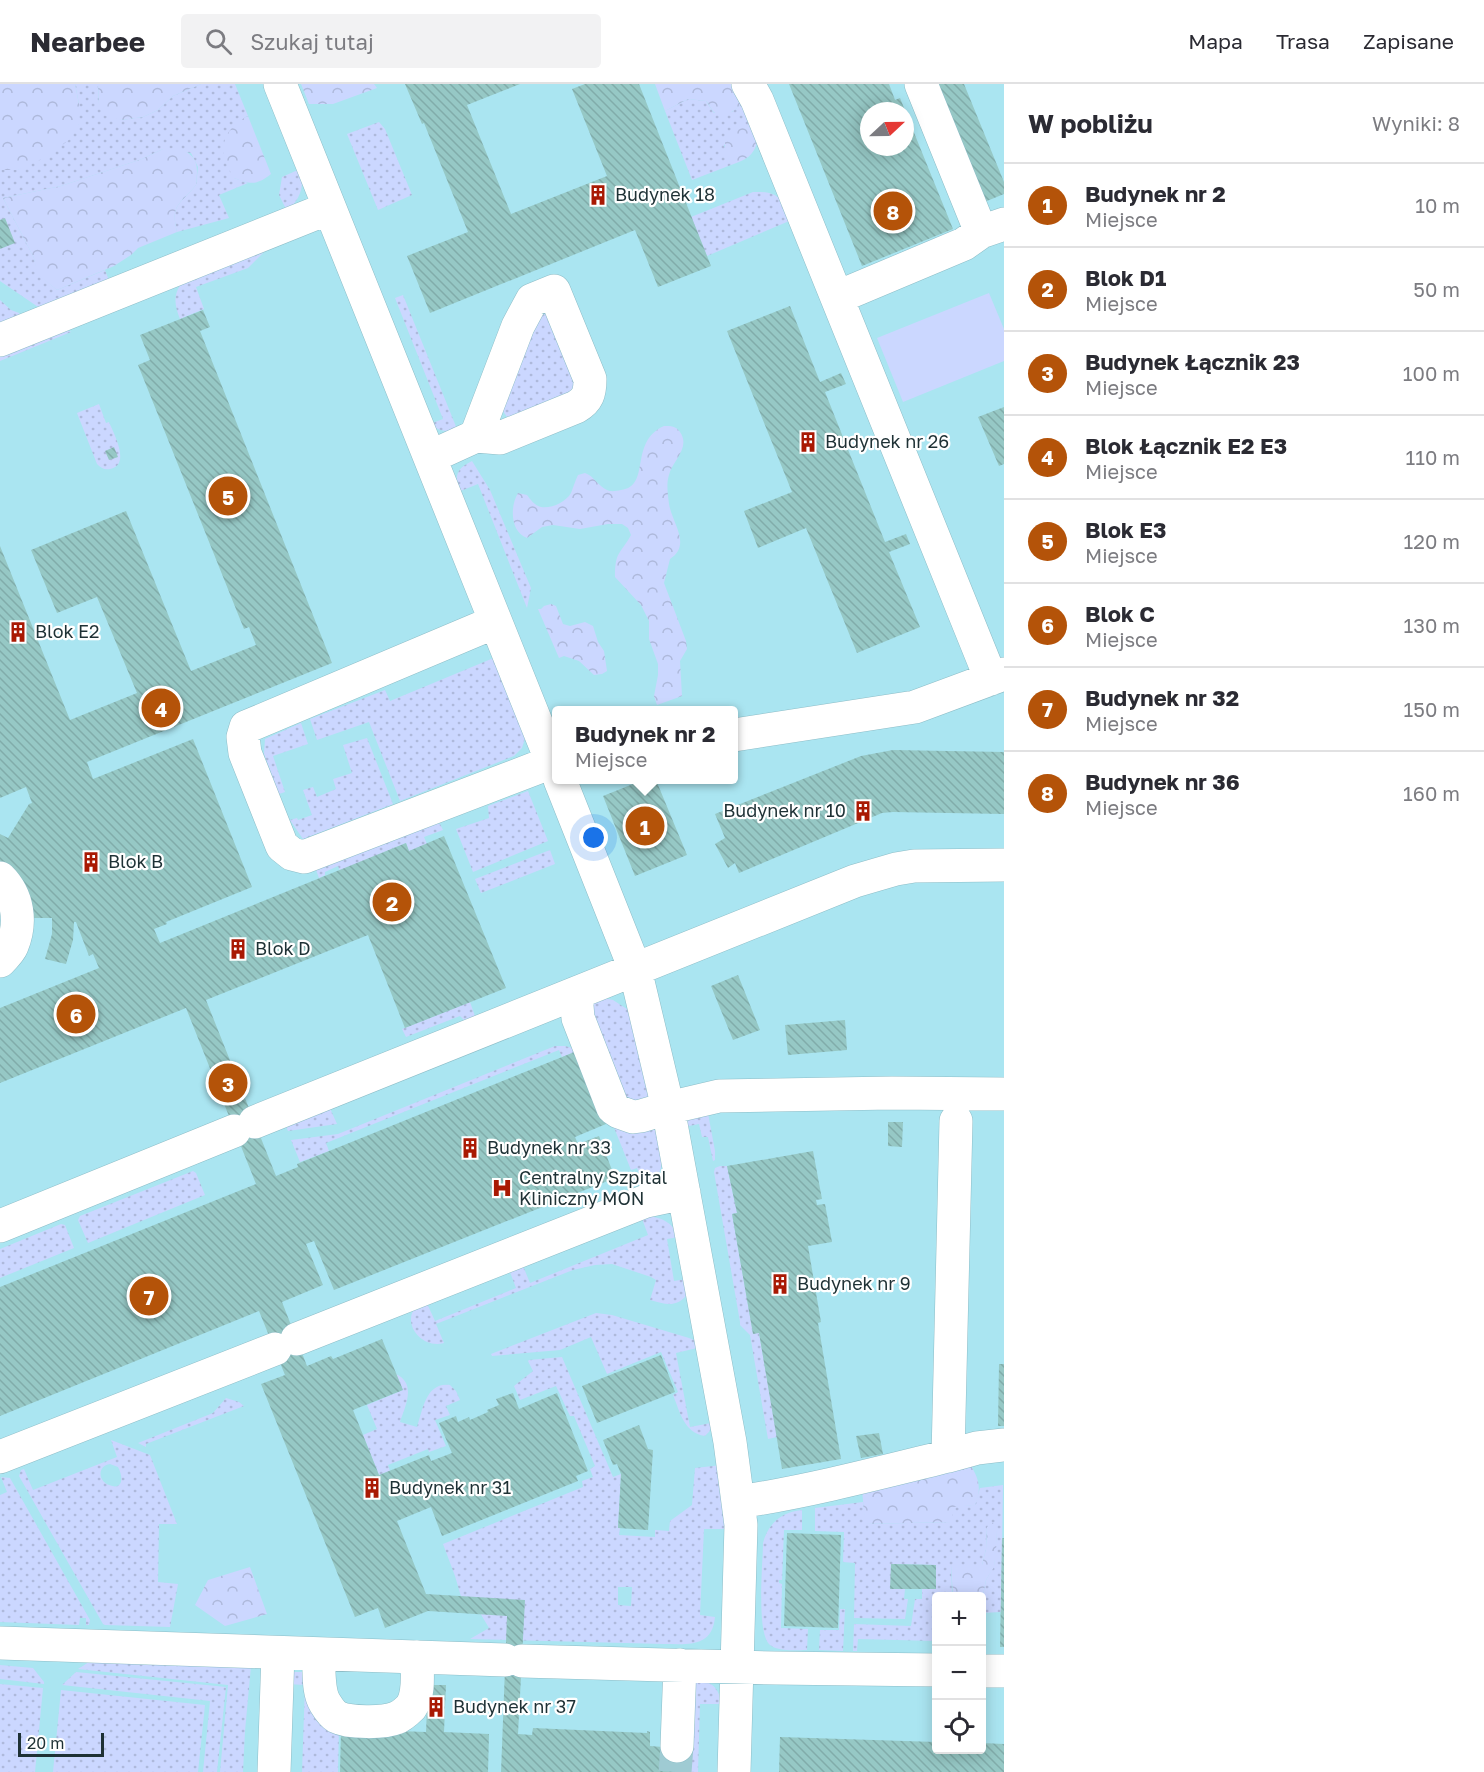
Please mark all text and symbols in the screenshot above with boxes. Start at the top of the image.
search box [181,14,601,68]
text: Nearbee [30,25,145,58]
icon: search [202,25,235,58]
text: Szukaj tutaj [250,28,374,55]
text: Mapa [1188,28,1243,54]
text: Trasa [1276,28,1330,54]
text: Zapisane [1363,28,1454,54]
north arrow [860,102,914,156]
text: W pobliżu [1028,108,1153,139]
text: Wyniki: 8 [1372,111,1460,135]
text: Budynek nr 2 [1085,180,1226,207]
building icon: Budynek 18 [586,183,610,207]
place label: Budynek 18 [615,183,715,205]
pin: 8 [874,188,912,234]
text: 1 [1042,193,1053,217]
text: 10 m [1415,193,1460,217]
text: Miejsce [1085,207,1158,231]
text: Blok D1 [1085,264,1166,291]
text: 2 [1041,277,1054,301]
text: 50 m [1413,277,1460,301]
text: Miejsce [1085,291,1158,315]
text: Budynek Łącznik 23 [1085,348,1300,375]
text: 3 [1041,361,1054,385]
text: 100 m [1403,361,1460,385]
text: Miejsce [1085,375,1158,399]
building icon: Budynek nr 26 [796,430,820,454]
place label: Budynek nr 26 [825,430,949,452]
text: Blok Łącznik E2 E3 [1085,432,1287,459]
text: 4 [1041,445,1054,469]
text: 110 m [1406,445,1460,469]
text: Miejsce [1085,459,1158,483]
pin: 5 [208,474,248,518]
text: Blok E3 [1085,516,1166,543]
text: 5 [1041,529,1054,553]
text: 120 m [1404,529,1460,553]
text: Miejsce [1085,543,1158,567]
text: Blok C [1085,600,1155,627]
text: 6 [1041,613,1054,637]
text: 130 m [1404,613,1460,637]
building icon: Blok E2 [6,620,30,644]
place label: Blok E2 [35,620,100,642]
text: Miejsce [1085,627,1158,651]
text: Budynek nr 32 [1085,684,1239,711]
pin: 4 [142,686,180,730]
text: 7 [1042,697,1053,721]
text: 150 m [1404,697,1460,721]
popup [552,706,738,784]
text: Miejsce [1085,711,1158,735]
text: Budynek nr 2 [575,720,715,747]
text: Miejsce [575,747,647,771]
text: Budynek nr 36 [1085,768,1240,795]
text: 8 [1041,781,1054,805]
text: 160 m [1403,781,1460,805]
text: Miejsce [1085,795,1158,819]
place label: Budynek nr 10 [723,799,846,821]
building icon: Budynek nr 10 [851,799,875,823]
pin: 1 [626,804,664,848]
your location [579,823,608,852]
building icon: Blok B [79,850,103,874]
place label: Blok B [108,850,163,872]
pin: 2 [372,880,412,924]
building icon: Blok D [226,937,250,961]
place label: Blok D [255,937,311,959]
pin: 6 [56,992,96,1036]
pin: 3 [208,1060,248,1106]
building icon: Budynek nr 33 [458,1136,482,1160]
place label: Budynek nr 33 [487,1136,611,1158]
place label: Centralny Szpital Kliniczny MON [519,1166,668,1209]
hospital icon: Centralny Szpital Kliniczny MON [490,1176,514,1200]
building icon: Budynek nr 9 [768,1272,792,1296]
place label: Budynek nr 9 [797,1272,911,1294]
pin: 7 [130,1274,168,1318]
building icon: Budynek nr 31 [360,1476,384,1500]
place label: Budynek nr 31 [389,1476,511,1498]
map controls [932,1592,986,1754]
button: + [932,1592,986,1646]
button: − [932,1646,986,1700]
building icon: Budynek nr 37 [424,1695,448,1719]
place label: Budynek nr 37 [453,1695,576,1717]
button: locate [932,1700,986,1754]
scale bar [18,1730,104,1758]
text: 20 m [27,1733,64,1753]

